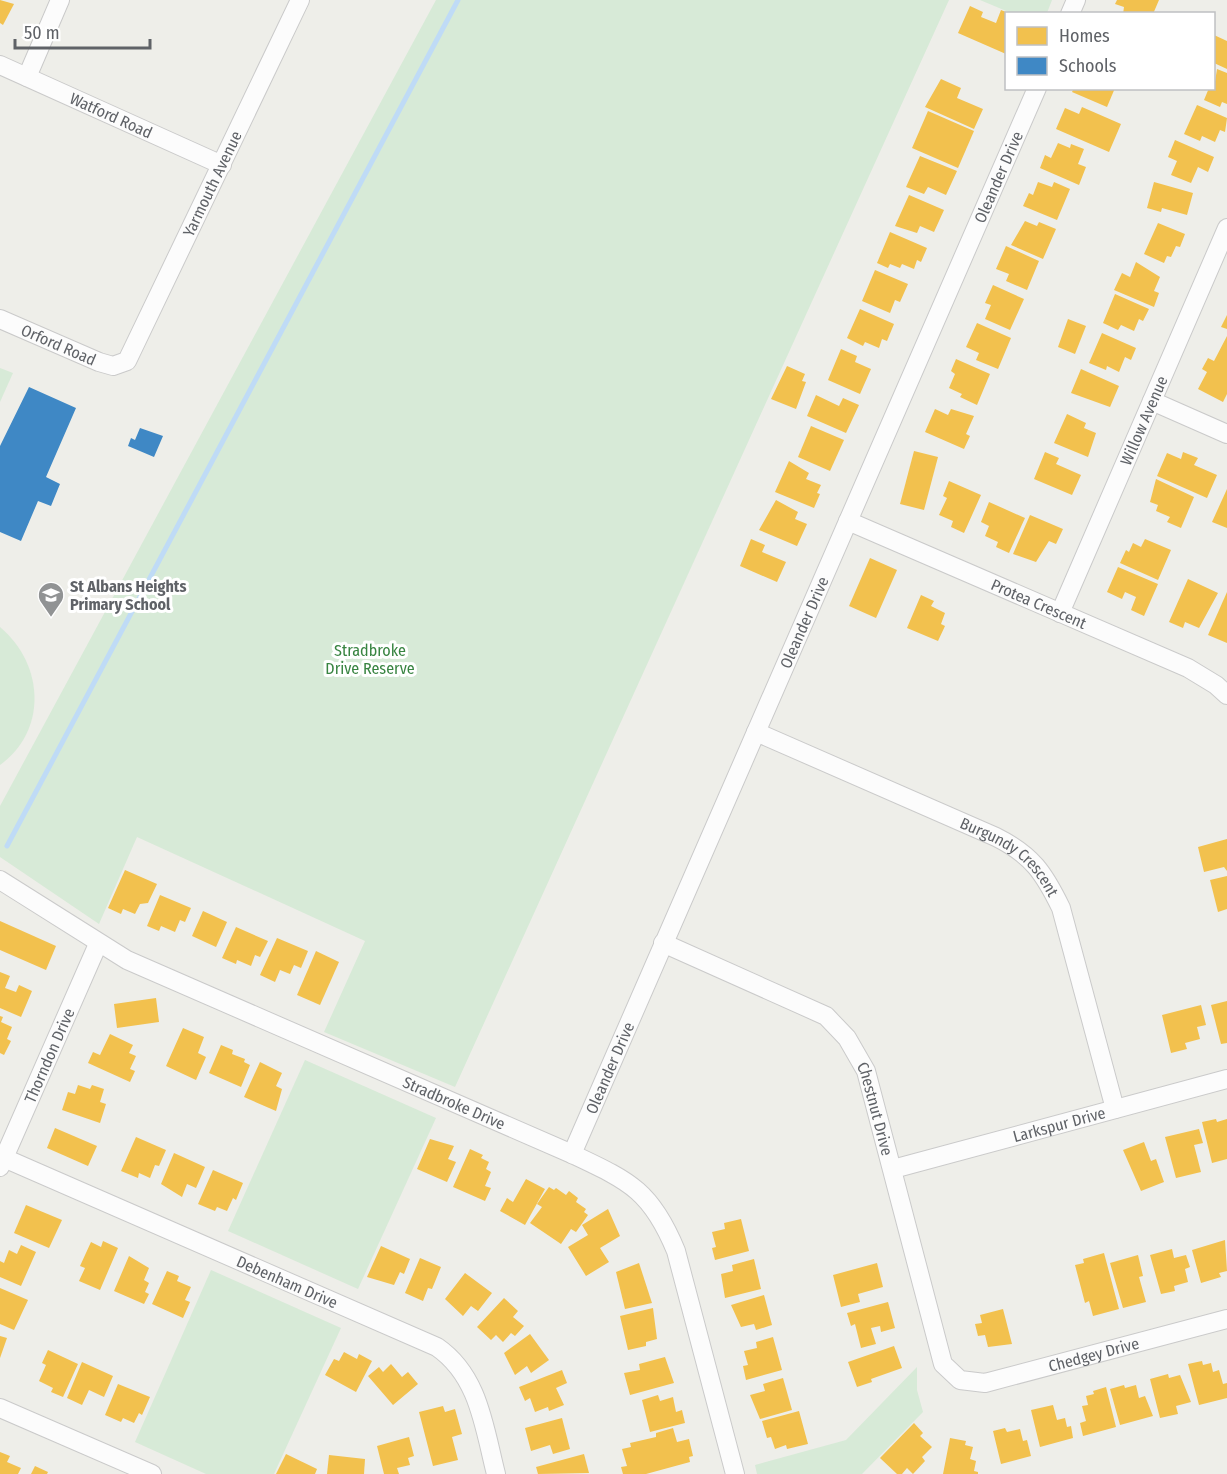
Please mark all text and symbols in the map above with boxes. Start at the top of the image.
scale bar [15,12,150,50]
legend [1005,12,1215,90]
text: 50 m [24,22,60,44]
text: Homes [1059,25,1110,47]
text: Schools [1059,55,1117,77]
street label: Watford Road [67,88,155,142]
street label: Yarmouth Avenue [179,128,245,240]
street label: Oleander Drive [970,128,1027,226]
street label: Orford Road [18,320,99,369]
street label: Willow Avenue [1116,373,1171,468]
street label: Oleander Drive [776,574,832,671]
street label: Protea Crescent [988,575,1090,633]
place label: St Albans Heights Primary School [70,577,186,614]
school or university icon: St Albans Heights Primary School [36,580,66,618]
park label: Stradbroke Drive Reserve [325,641,415,678]
street label: Burgundy Crescent [957,813,1063,900]
street label: Thorndon Drive [20,1005,78,1106]
street label: Oleander Drive [581,1019,638,1117]
street label: Chestnut Drive [853,1058,897,1158]
street label: Stradbroke Drive [400,1072,508,1133]
street label: Larkspur Drive [1011,1103,1107,1146]
street label: Debenham Drive [234,1251,341,1312]
street label: Chedgey Drive [1046,1333,1141,1375]

